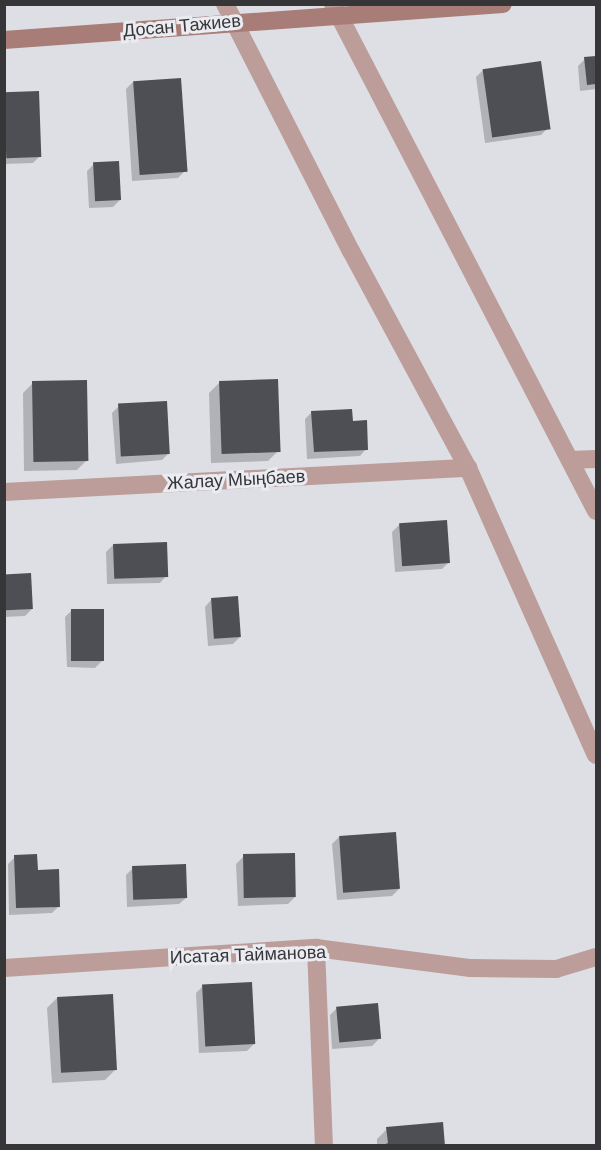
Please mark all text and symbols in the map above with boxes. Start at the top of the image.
street label: Досан Тажиев [122,10,242,42]
street label: Жалау Мыңбаев [166,466,306,494]
street label: Исатая Тайманова [170,941,326,969]

